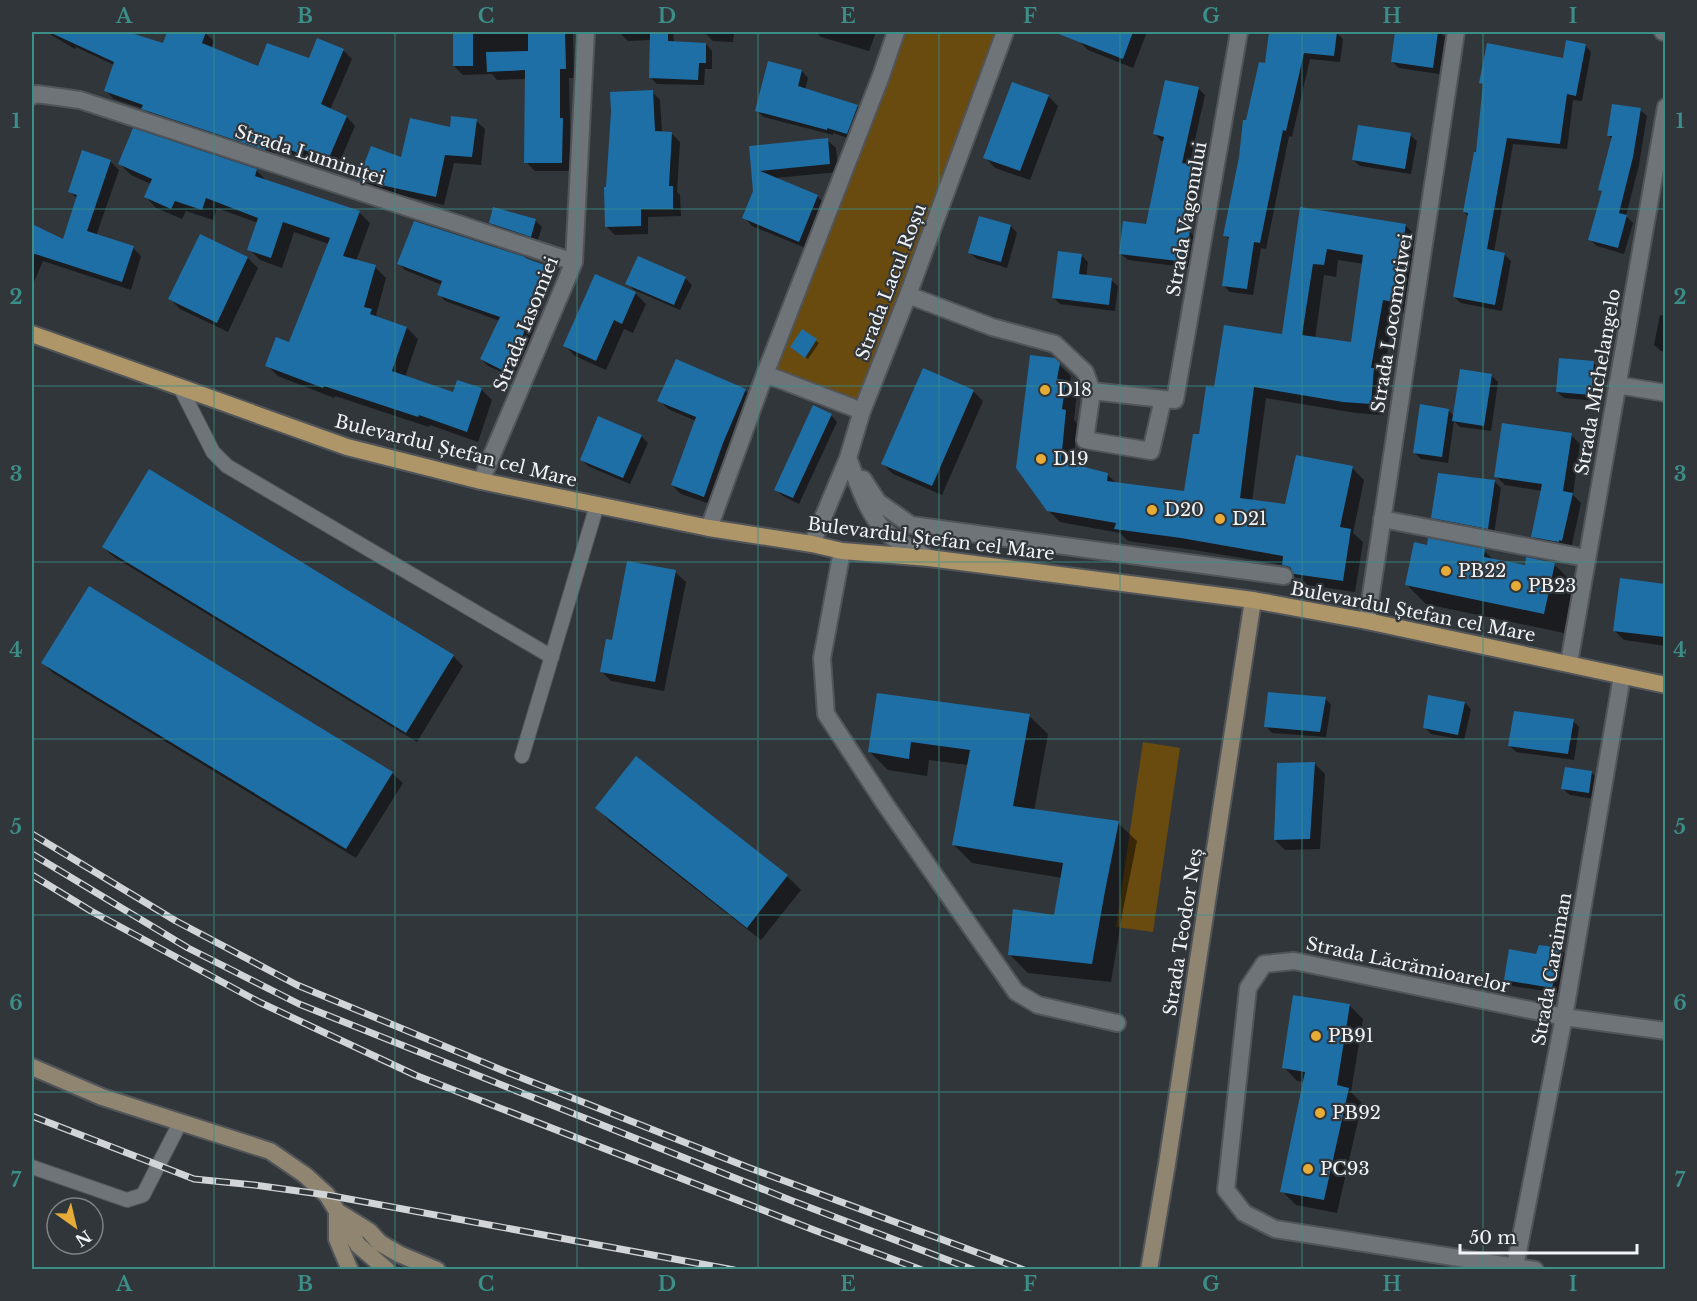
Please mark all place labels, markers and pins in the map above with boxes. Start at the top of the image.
place label: D18 [1057,379,1092,401]
marker: D18 [1038,383,1052,397]
place label: D19 [1053,448,1089,470]
marker: D19 [1034,452,1048,466]
place label: D20 [1164,499,1204,521]
marker: D20 [1145,503,1159,517]
place label: D21 [1232,508,1267,530]
marker: D21 [1213,512,1227,526]
place label: PB22 [1458,560,1506,582]
marker: PB22 [1439,564,1453,578]
place label: PB23 [1528,575,1576,597]
marker: PB23 [1509,579,1523,593]
place label: PB91 [1328,1025,1374,1047]
marker: PB91 [1309,1029,1323,1043]
place label: PB92 [1332,1102,1381,1124]
marker: PB92 [1313,1106,1327,1120]
place label: PC93 [1320,1158,1369,1180]
marker: PC93 [1301,1162,1315,1176]

